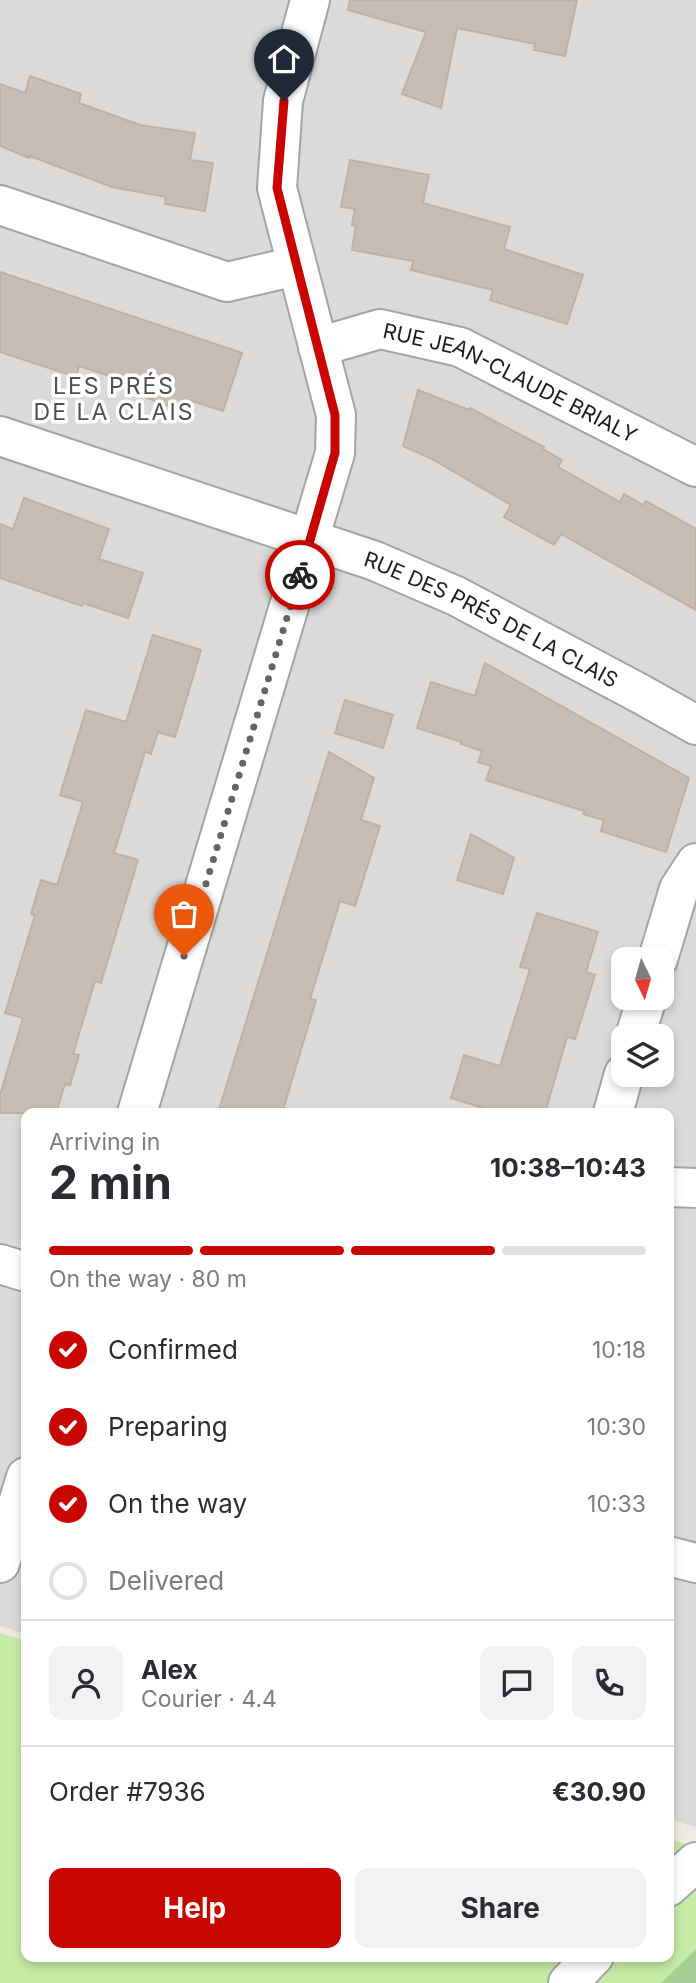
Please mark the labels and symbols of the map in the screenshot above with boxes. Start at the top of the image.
pin [254,29,314,101]
street label: RUE JEAN-CLAUDE BRIALY [381,318,642,448]
district label: LES PRÉS DE LA CLAIS [34,372,194,426]
courier [265,540,335,610]
street label: RUE DES PRÉS DE LA CLAIS [361,546,622,692]
pin [154,884,214,956]
north arrow [611,947,674,1010]

